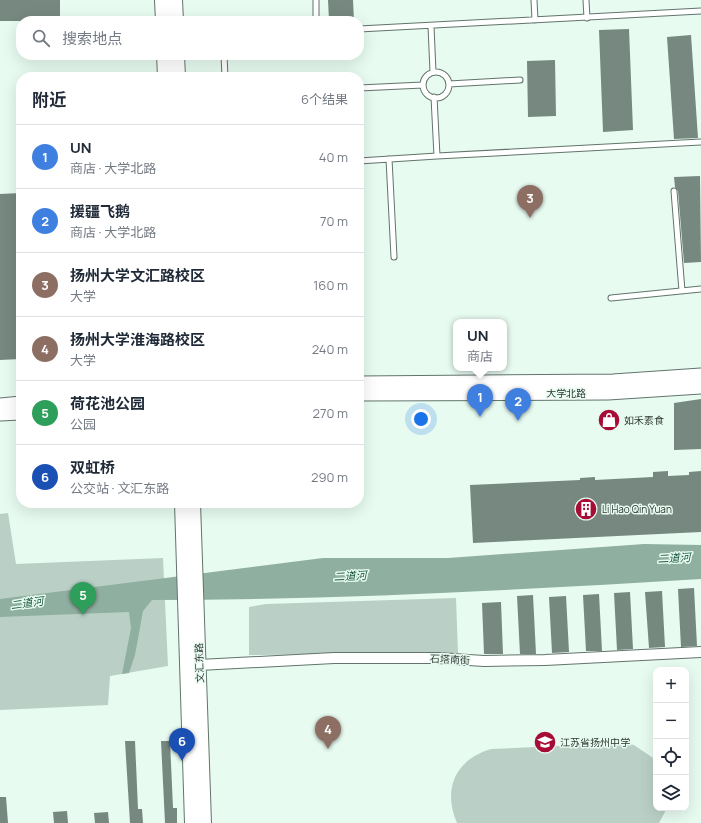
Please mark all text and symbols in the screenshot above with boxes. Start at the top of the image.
search box [16,16,364,60]
icon: search [30,27,52,49]
text: 搜索地点 [62,28,122,49]
text: 附近 [32,88,66,111]
text: 6个结果 [301,90,348,108]
text: UN [70,137,92,158]
text: 1 [42,148,48,166]
text: 40 m [319,148,348,166]
text: 商店 · 大学北路 [70,159,156,177]
pin: 3 [517,185,543,218]
text: 援疆飞鹅 [70,201,130,222]
text: 2 [41,212,49,230]
text: 70 m [320,212,348,230]
text: 商店 · 大学北路 [70,223,156,241]
text: 扬州大学文汇路校区 [70,265,205,286]
text: 3 [41,276,49,294]
text: 160 m [313,276,348,294]
text: 大学 [70,287,96,305]
popup [453,319,507,371]
text: UN [467,325,489,346]
text: 扬州大学淮海路校区 [70,329,205,350]
text: 4 [41,340,49,358]
text: 240 m [312,340,348,358]
text: 商店 [467,347,493,365]
text: 大学 [70,351,96,369]
pin: 1 [467,384,493,417]
street label: 大学北路 [546,386,586,400]
pin: 2 [505,388,531,421]
text: 荷花池公园 [70,393,145,414]
text: 5 [41,404,49,422]
text: 270 m [313,404,348,422]
shop icon: 如禾素食 [596,407,622,433]
your location [411,409,431,429]
place label: 如禾素食 [624,413,664,427]
text: 公园 [70,415,96,433]
text: 双虹桥 [70,457,115,478]
text: 6 [41,468,49,486]
text: 290 m [311,468,348,486]
text: 公交站 · 文汇东路 [70,479,169,497]
building icon: Li Hao Qin Yuan [573,496,599,522]
place label: Li Hao Qin Yuan [602,502,672,516]
water label: 二道河 [657,549,693,566]
water label: 二道河 [333,567,369,584]
pin: 5 [70,582,96,615]
water label: 二道河 [10,593,46,612]
street label: 文汇东路 [191,643,207,683]
street label: 石塔南街 [430,651,470,667]
map controls [653,667,689,811]
button: + [653,667,689,703]
button: − [653,703,689,739]
pin: 4 [315,716,341,749]
pin: 6 [169,728,195,761]
school or university icon: 江苏省扬州中学 [532,729,558,755]
place label: 江苏省扬州中学 [560,735,630,749]
button: locate [653,739,689,775]
button: layers [653,775,689,811]

